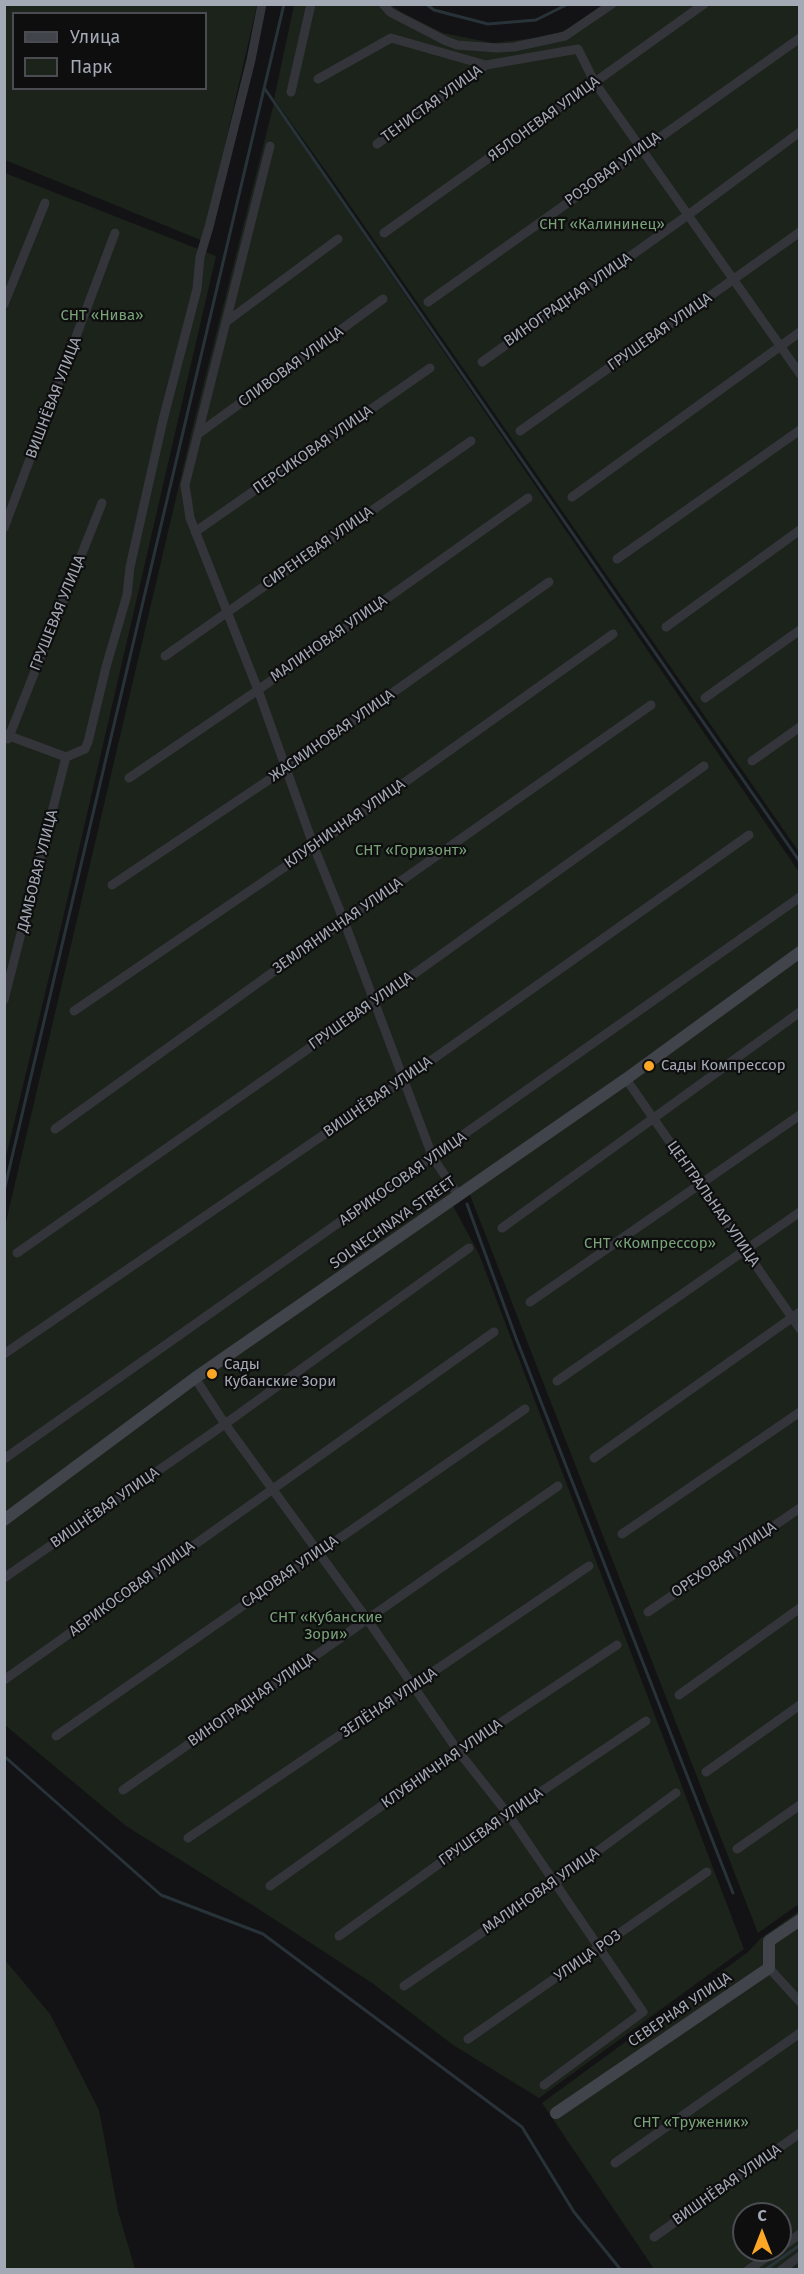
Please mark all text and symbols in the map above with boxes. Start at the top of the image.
legend [12,12,207,90]
text: Улица [70,26,120,48]
text: Парк [70,56,112,78]
street label: ТЕНИСТАЯ УЛИЦА [378,62,486,146]
street label: ЯБЛОНЕВАЯ УЛИЦА [485,73,603,165]
street label: РОЗОВАЯ УЛИЦА [562,128,664,210]
park label: СНТ «Калининец» [539,216,665,234]
street label: ВИНОГРАДНАЯ УЛИЦА [501,249,635,351]
street label: ГРУШЕВАЯ УЛИЦА [604,289,716,375]
park label: СНТ «Нива» [60,307,144,325]
street label: СЛИВОВАЯ УЛИЦА [235,323,347,411]
street label: ВИШНЁВАЯ УЛИЦА [23,335,85,461]
street label: ПЕРСИКОВАЯ УЛИЦА [250,402,376,498]
street label: СИРЕНЕВАЯ УЛИЦА [259,503,377,593]
street label: ГРУШЕВАЯ УЛИЦА [27,553,89,673]
street label: МАЛИНОВАЯ УЛИЦА [267,592,391,686]
street label: ЖАСМИНОВАЯ УЛИЦА [266,686,398,786]
street label: КЛУБНИЧНАЯ УЛИЦА [281,775,409,873]
street label: ДАМБОВАЯ УЛИЦА [14,808,62,934]
park label: СНТ «Горизонт» [355,842,467,860]
street label: ЗЕМЛЯНИЧНАЯ УЛИЦА [270,874,406,978]
street label: ГРУШЕВАЯ УЛИЦА [305,968,417,1054]
street label: ВИШНЁВАЯ УЛИЦА [320,1053,436,1141]
place label: Сады Компрессор [661,1057,786,1075]
marker: Сады Компрессор [642,1059,656,1073]
street label: АБРИКОСОВАЯ УЛИЦА [336,1128,470,1230]
street label: ЦЕНТРАЛЬНАЯ УЛИЦА [663,1138,763,1270]
street label: SOLNECHNAYA STREET [327,1173,459,1273]
park label: СНТ «Компрессор» [584,1235,716,1253]
place label: Сады Кубанские Зори [224,1356,336,1391]
marker: Сады Кубанские Зори [205,1367,219,1381]
street label: ВИШНЁВАЯ УЛИЦА [47,1464,163,1552]
street label: ОРЕХОВАЯ УЛИЦА [668,1518,780,1602]
street label: САДОВАЯ УЛИЦА [238,1532,342,1612]
street label: АБРИКОСОВАЯ УЛИЦА [66,1537,198,1641]
park label: СНТ «Кубанские Зори» [270,1609,382,1644]
street label: ВИНОГРАДНАЯ УЛИЦА [185,1649,319,1751]
street label: ЗЕЛЁНАЯ УЛИЦА [338,1664,440,1742]
street label: КЛУБНИЧНАЯ УЛИЦА [378,1715,506,1813]
street label: ГРУШЕВАЯ УЛИЦА [435,1784,547,1870]
street label: МАЛИНОВАЯ УЛИЦА [479,1844,603,1938]
street label: УЛИЦА РОЗ [551,1927,625,1985]
street label: СЕВЕРНАЯ УЛИЦА [625,1969,735,2051]
park label: СНТ «Труженик» [633,2114,749,2132]
street label: ВИШНЁВАЯ УЛИЦА [669,2141,785,2229]
north arrow [732,2202,792,2262]
text: С [757,2206,767,2225]

